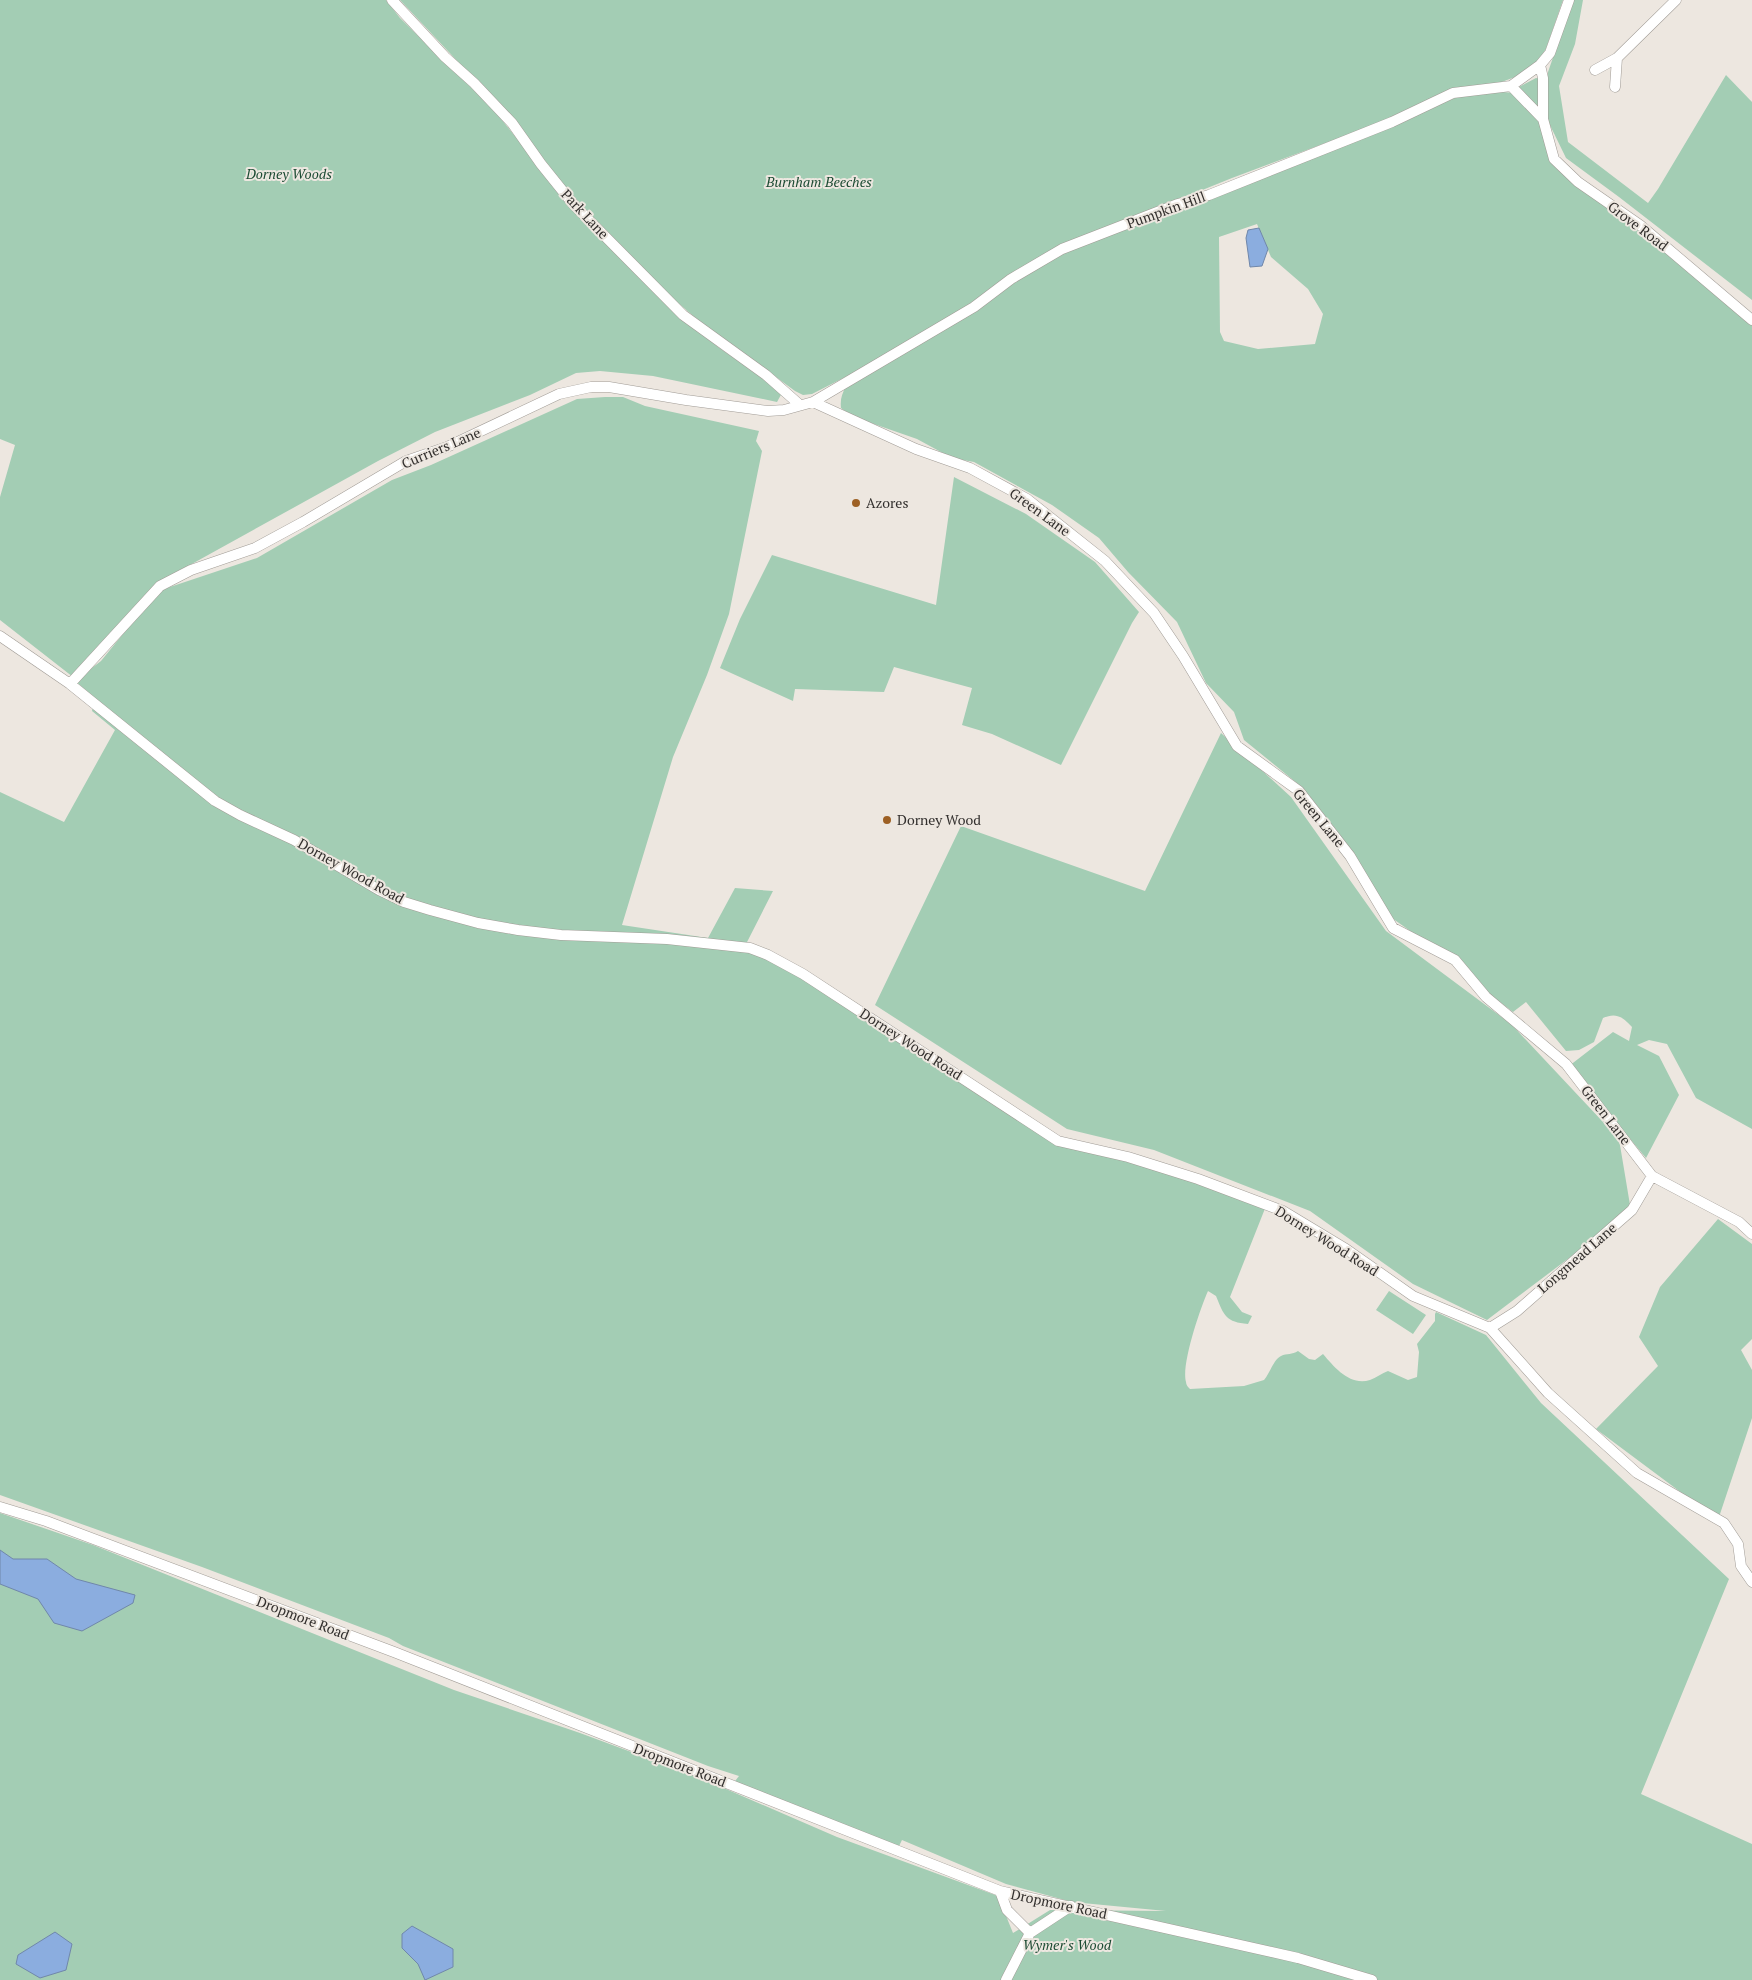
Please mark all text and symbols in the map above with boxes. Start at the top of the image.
park label: Dorney Woods [245,164,332,183]
park label: Burnham Beeches [765,172,872,191]
street label: Park Lane [557,185,613,243]
street label: Pumpkin Hill [1124,187,1208,233]
street label: Grove Road [1604,197,1673,255]
street label: Curriers Lane [398,422,483,473]
street label: Green Lane [1006,483,1075,540]
place label: Azores [866,493,908,512]
marker: Azores [850,497,862,509]
street label: Green Lane [1289,784,1349,851]
place label: Dorney Wood [897,810,981,829]
marker: Dorney Wood [881,814,893,826]
street label: Dorney Wood Road [295,833,408,908]
street label: Dorney Wood Road [856,1003,966,1084]
street label: Green Lane [1577,1081,1636,1148]
street label: Dorney Wood Road [1272,1201,1383,1280]
street label: Longmead Lane [1533,1218,1620,1297]
street label: Dropmore Road [254,1591,352,1644]
street label: Dropmore Road [631,1738,729,1791]
street label: Dropmore Road [1009,1884,1109,1923]
park label: Wymer's Wood [1023,1935,1112,1954]

